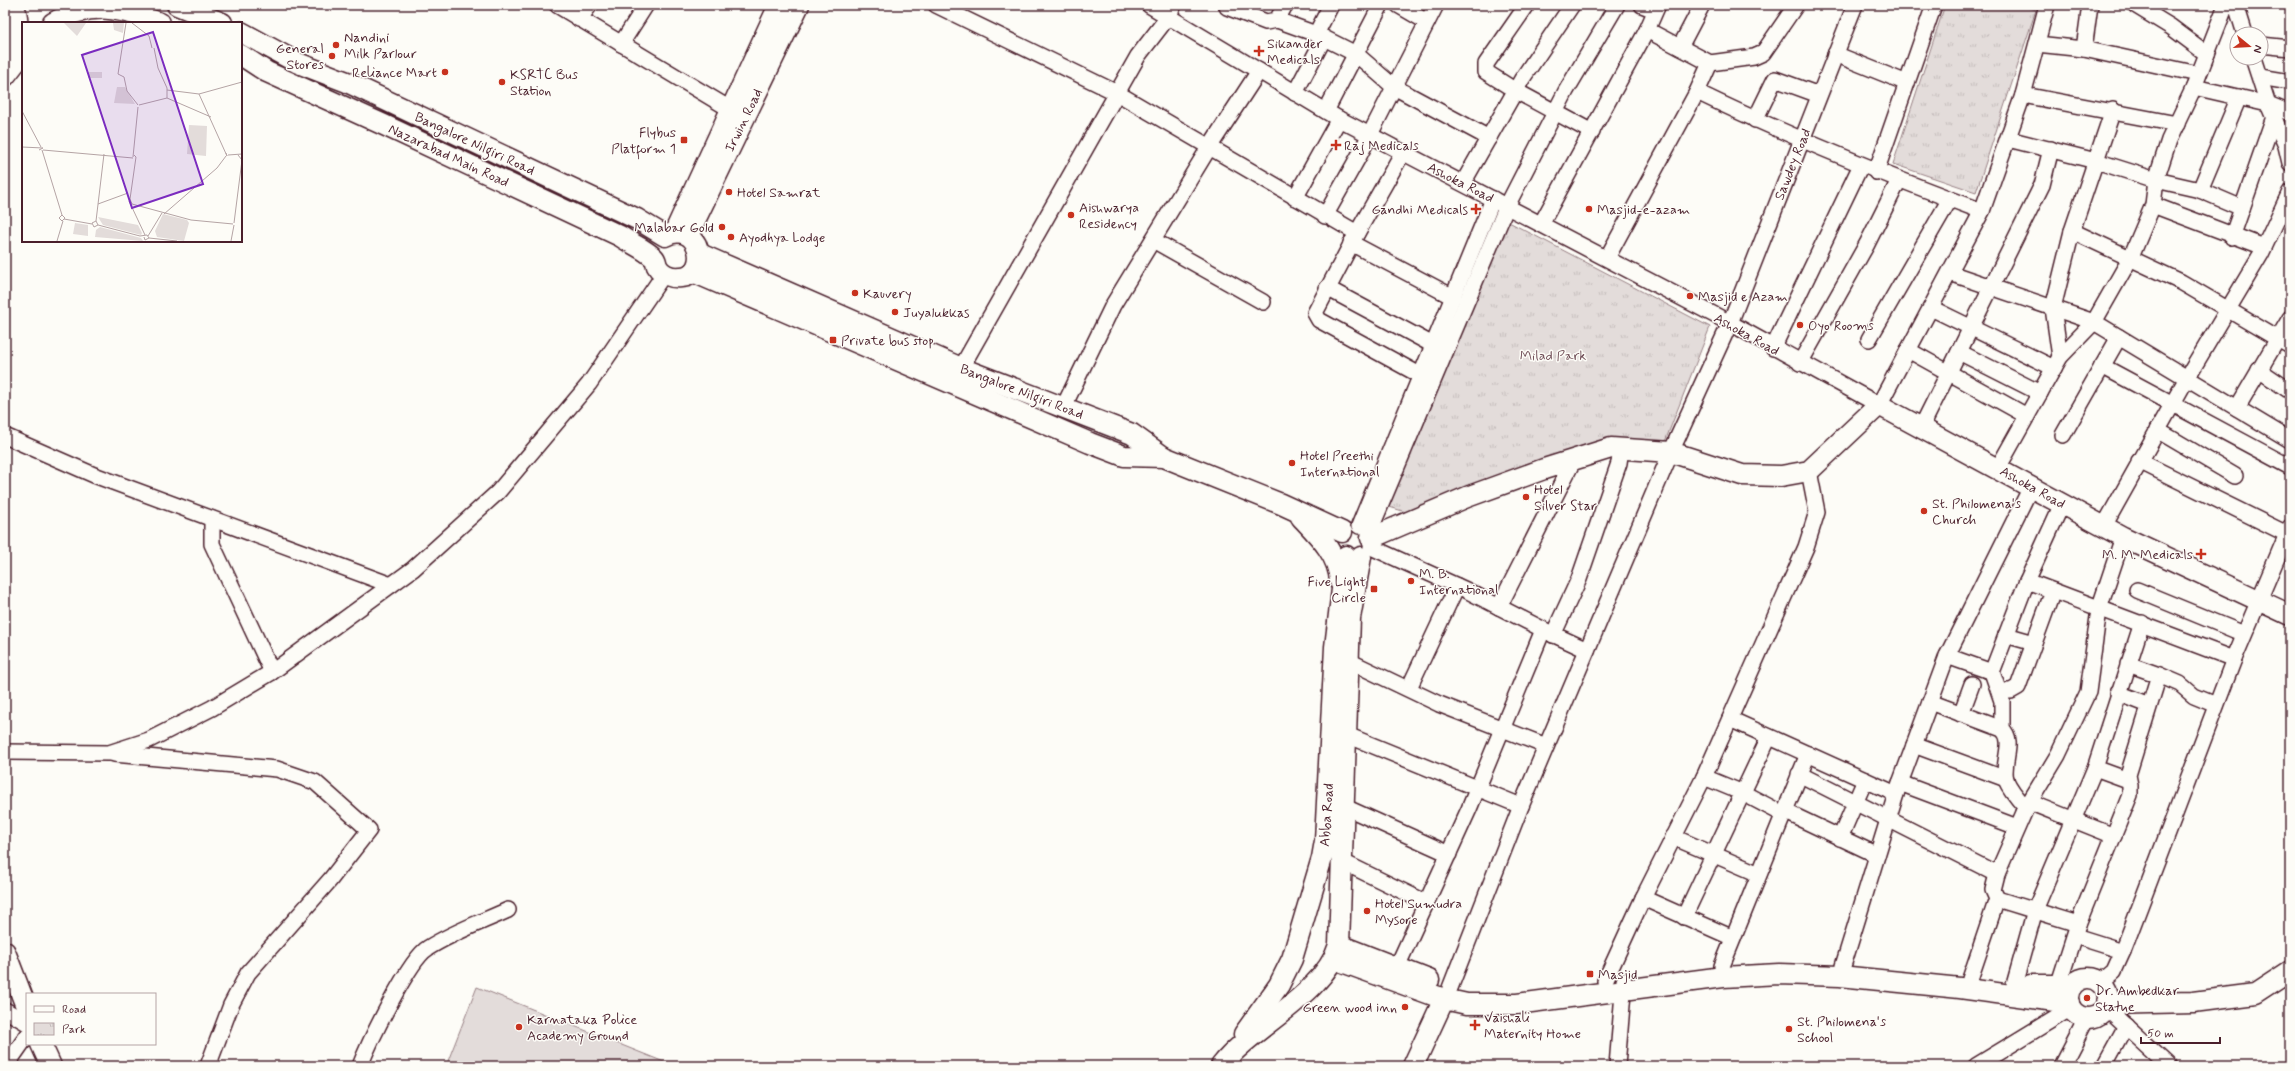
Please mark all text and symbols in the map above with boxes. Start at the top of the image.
inset map [22,22,242,242]
north arrow [2229,26,2269,66]
place label: Nandini Milk Parlour [344,29,417,63]
place label: Sikander Medicals [1267,35,1323,69]
place label: General Stores [276,40,324,74]
marker: Nandini Milk Parlour [331,40,341,50]
text: N [2250,43,2265,54]
marker: Sikander Medicals [1254,46,1264,56]
marker: General Stores [327,51,337,61]
place label: Reliance Mart [352,64,437,82]
place label: KSRTC Bus Station [510,66,578,100]
marker: Reliance Mart [440,67,450,77]
marker: KSRTC Bus Station [497,77,507,87]
street label: Irwin Road [721,86,767,155]
street label: Bangalore Nilgiri Road [411,108,538,181]
street label: Nazarabad Main Road [385,120,512,192]
place label: Flybus Platform 1 [611,124,676,160]
street label: Sawdey Road [1770,126,1815,203]
marker: Flybus Platform 1 [679,135,689,145]
place label: Raj Medicals [1344,137,1419,155]
marker: Raj Medicals [1331,140,1341,150]
street label: Ashoka Road [1424,158,1497,207]
place label: Hotel Samrat [737,184,821,202]
marker: Hotel Samrat [724,187,734,197]
place label: Aishwarya Residency [1079,199,1139,233]
place label: Gandhi Medicals [1372,201,1468,219]
place label: Masjid-e-azam [1597,201,1690,219]
marker: Gandhi Medicals [1471,204,1481,214]
marker: Masjid-e-azam [1584,204,1594,214]
marker: Aishwarya Residency [1066,210,1076,220]
place label: Malabar Gold [634,219,714,237]
marker: Malabar Gold [717,222,727,232]
place label: Ayodhya Lodge [739,229,825,247]
marker: Ayodhya Lodge [726,232,736,242]
place label: Kauvery [863,285,912,303]
marker: Kauvery [850,288,860,298]
place label: Masjid e Azam [1698,288,1788,306]
marker: Masjid e Azam [1685,291,1695,301]
place label: Juyalukkas [903,304,970,322]
marker: Juyalukkas [890,307,900,317]
street label: Ashoka Road [1711,309,1782,360]
place label: Oyo Rooms [1808,317,1874,335]
marker: Oyo Rooms [1795,320,1805,330]
place label: Private bus stop [841,332,934,350]
marker: Private bus stop [828,335,838,345]
park label: Milad Park [1520,347,1586,365]
street label: Bangalore Nilgiri Road [957,360,1086,426]
place label: Hotel Preethi International [1300,447,1379,481]
marker: Hotel Preethi International [1287,458,1297,468]
street label: Ashoka Road [1997,462,2068,513]
place label: Hotel Silver Star [1534,481,1597,515]
marker: Hotel Silver Star [1521,492,1531,502]
place label: St. Philomena's Church [1932,495,2021,529]
marker: St. Philomena's Church [1919,506,1929,516]
place label: M. M. Medicals [2102,546,2193,564]
marker: M. M. Medicals [2196,549,2206,559]
place label: M. B. International [1419,565,1498,599]
place label: Five Light Circle [1307,573,1366,607]
marker: M. B. International [1406,576,1416,586]
marker: Five Light Circle [1369,584,1379,594]
street label: Abba Road [1316,783,1338,847]
place label: Hotel Sumudra Mysore [1375,895,1462,929]
marker: Hotel Sumudra Mysore [1362,906,1372,916]
place label: Masjid [1598,966,1637,984]
marker: Masjid [1585,969,1595,979]
place label: Dr. Ambedkar Statue [2095,982,2179,1016]
legend [26,993,156,1045]
marker: Dr. Ambedkar Statue [2082,993,2092,1003]
place label: Green wood inn [1302,999,1397,1017]
text: Road [62,1002,86,1018]
marker: Green wood inn [1400,1002,1410,1012]
place label: Vaishali Maternity Home [1484,1009,1581,1043]
place label: Karnataka Police Academy Ground [527,1011,637,1045]
place label: St. Philomena's School [1797,1013,1886,1047]
marker: Vaishali Maternity Home [1469,1019,1481,1031]
scale bar [2141,1019,2220,1045]
text: Park [62,1022,86,1038]
marker: Karnataka Police Academy Ground [514,1022,524,1032]
marker: St. Philomena's School [1784,1024,1794,1034]
text: 50 m [2147,1026,2174,1042]

